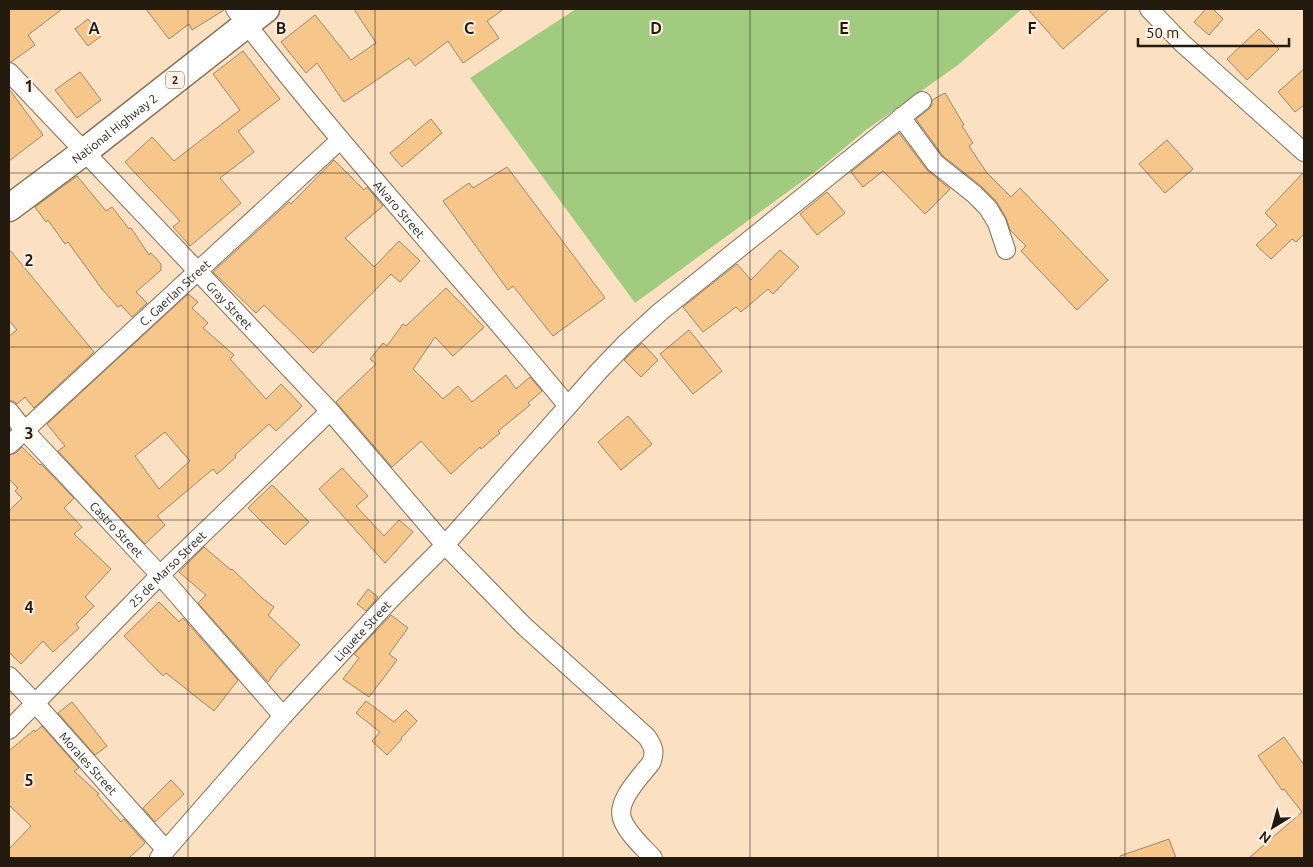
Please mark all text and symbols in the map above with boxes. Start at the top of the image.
scale bar [1138,15,1289,47]
text: A [88,19,100,37]
text: B [276,19,286,37]
text: C [464,19,474,37]
text: D [650,19,662,37]
text: E [839,19,849,37]
text: F [1028,19,1037,37]
text: 50 m [1146,24,1179,41]
road number: 2 [166,72,184,88]
text: 1 [24,77,34,95]
street label: National Highway 2 [69,91,159,165]
street label: Alvaro Street [372,178,428,240]
text: 2 [24,251,34,269]
street label: C. Gaerlan Street [137,257,213,328]
street label: Gray Street [204,279,256,332]
text: 3 [24,424,34,442]
street label: Castro Street [88,499,146,560]
street label: 25 de Marso Street [126,528,208,609]
street label: Liquete Street [331,597,393,663]
text: 4 [24,598,34,616]
street label: Morales Street [57,729,120,797]
text: 5 [24,771,34,789]
north arrow [1248,802,1298,852]
text: N [1256,828,1274,847]

